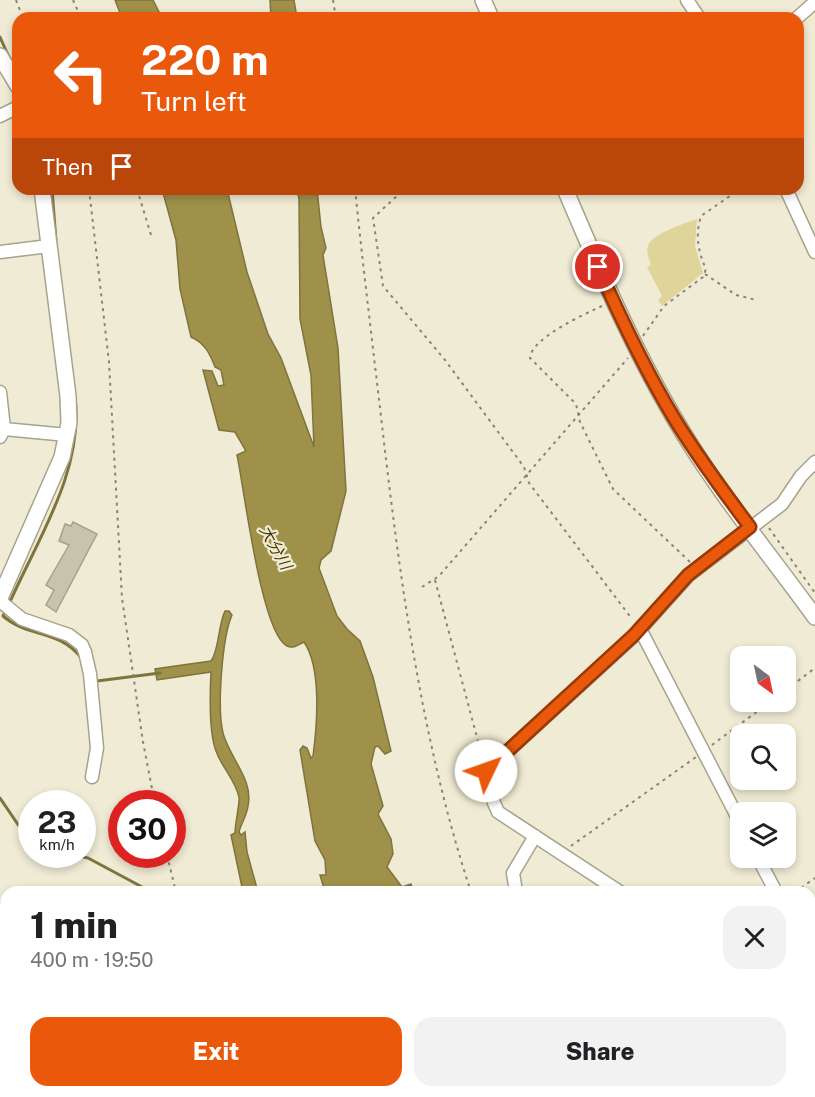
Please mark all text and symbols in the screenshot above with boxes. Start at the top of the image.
text: 220 m [141,35,269,84]
icon: left [42,36,120,114]
text: Turn left [141,85,247,117]
icon: arrive [105,150,138,183]
text: Then [42,154,93,180]
pin [572,241,623,292]
icon: arrive [581,250,614,283]
water label: 大分川 [256,522,296,575]
north arrow [730,646,796,712]
map controls [730,646,796,868]
button: search [730,724,796,790]
position arrow [454,739,518,803]
speed limit sign: 30 [108,790,186,868]
button: layers [730,802,796,868]
text: 23 [37,804,77,840]
text: km/h [39,836,75,853]
text: 1 min [30,904,118,946]
button: close [723,906,786,969]
text: 400 m · 19:50 [30,948,153,972]
button: Exit [30,1017,402,1086]
button: Share [414,1017,786,1086]

